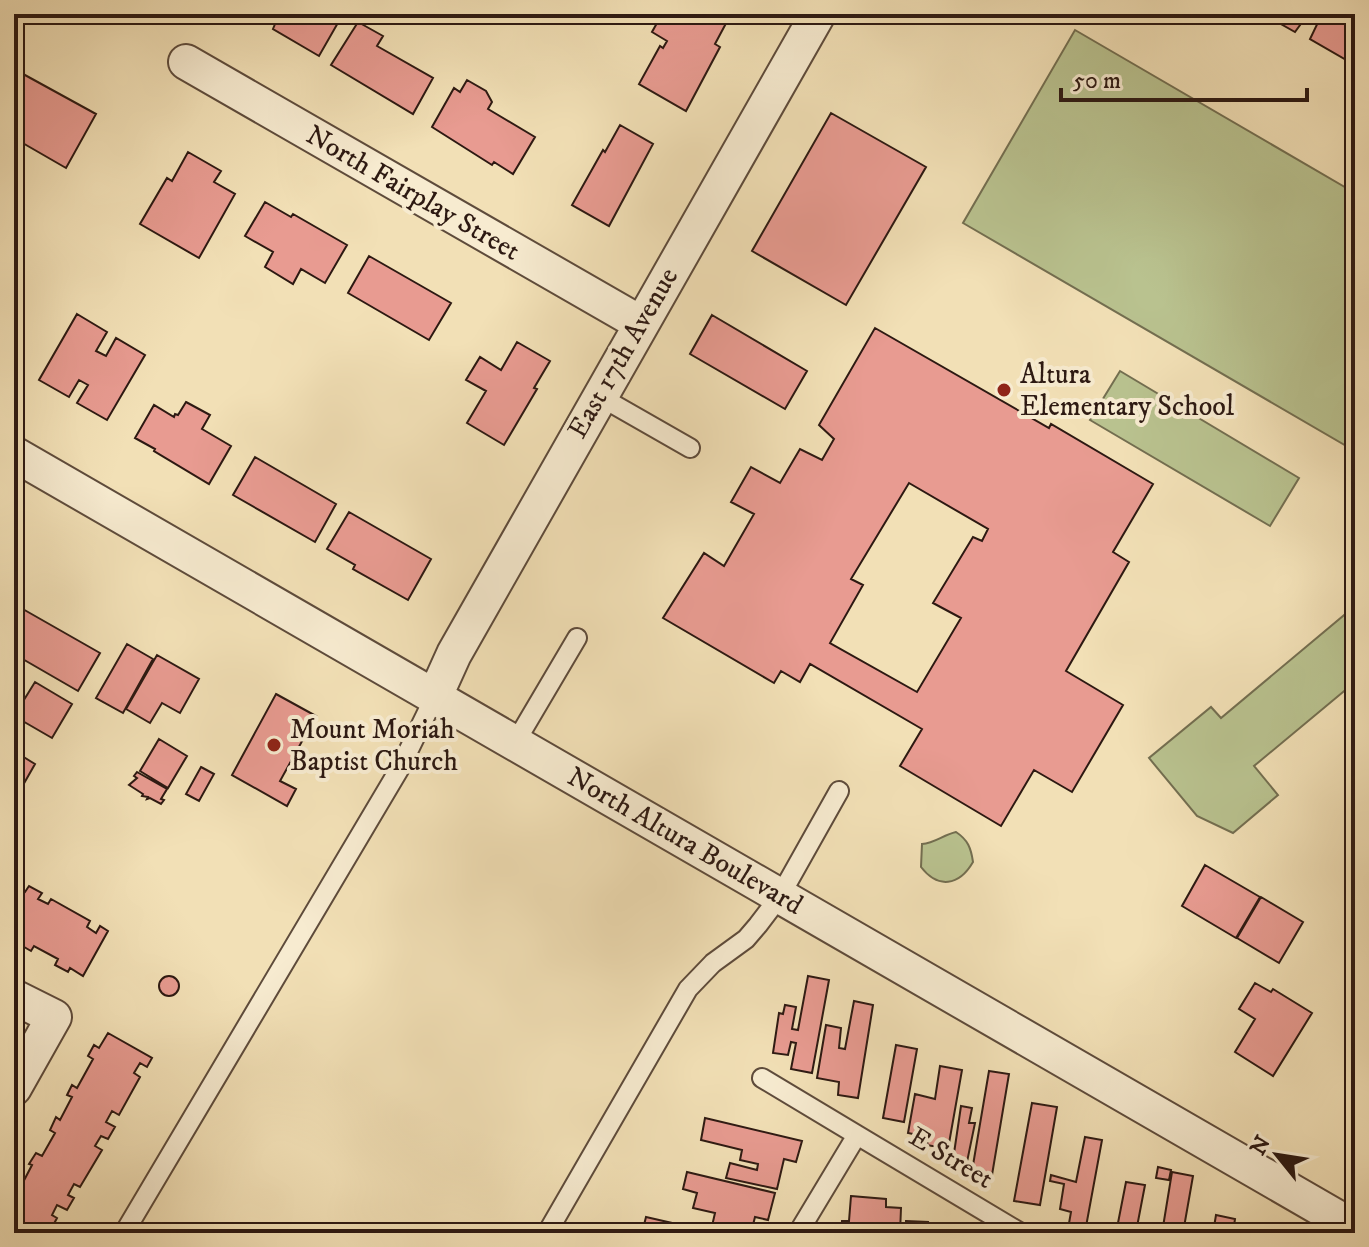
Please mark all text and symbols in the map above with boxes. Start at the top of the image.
scale bar [1061,52,1307,102]
text: 50 m [1073,66,1121,96]
street label: North Fairplay Street [300,117,526,269]
street label: East 17th Avenue [560,261,686,445]
place label: Altura Elementary School [1020,357,1235,424]
marker: Altura Elementary School [995,381,1013,399]
place label: Mount Moriah Baptist Church [290,712,458,779]
marker: Mount Moriah Baptist Church [265,736,283,754]
street label: North Altura Boulevard [561,759,809,923]
north arrow [1237,1115,1317,1195]
street label: E Street [903,1119,999,1197]
text: N [1245,1131,1277,1160]

